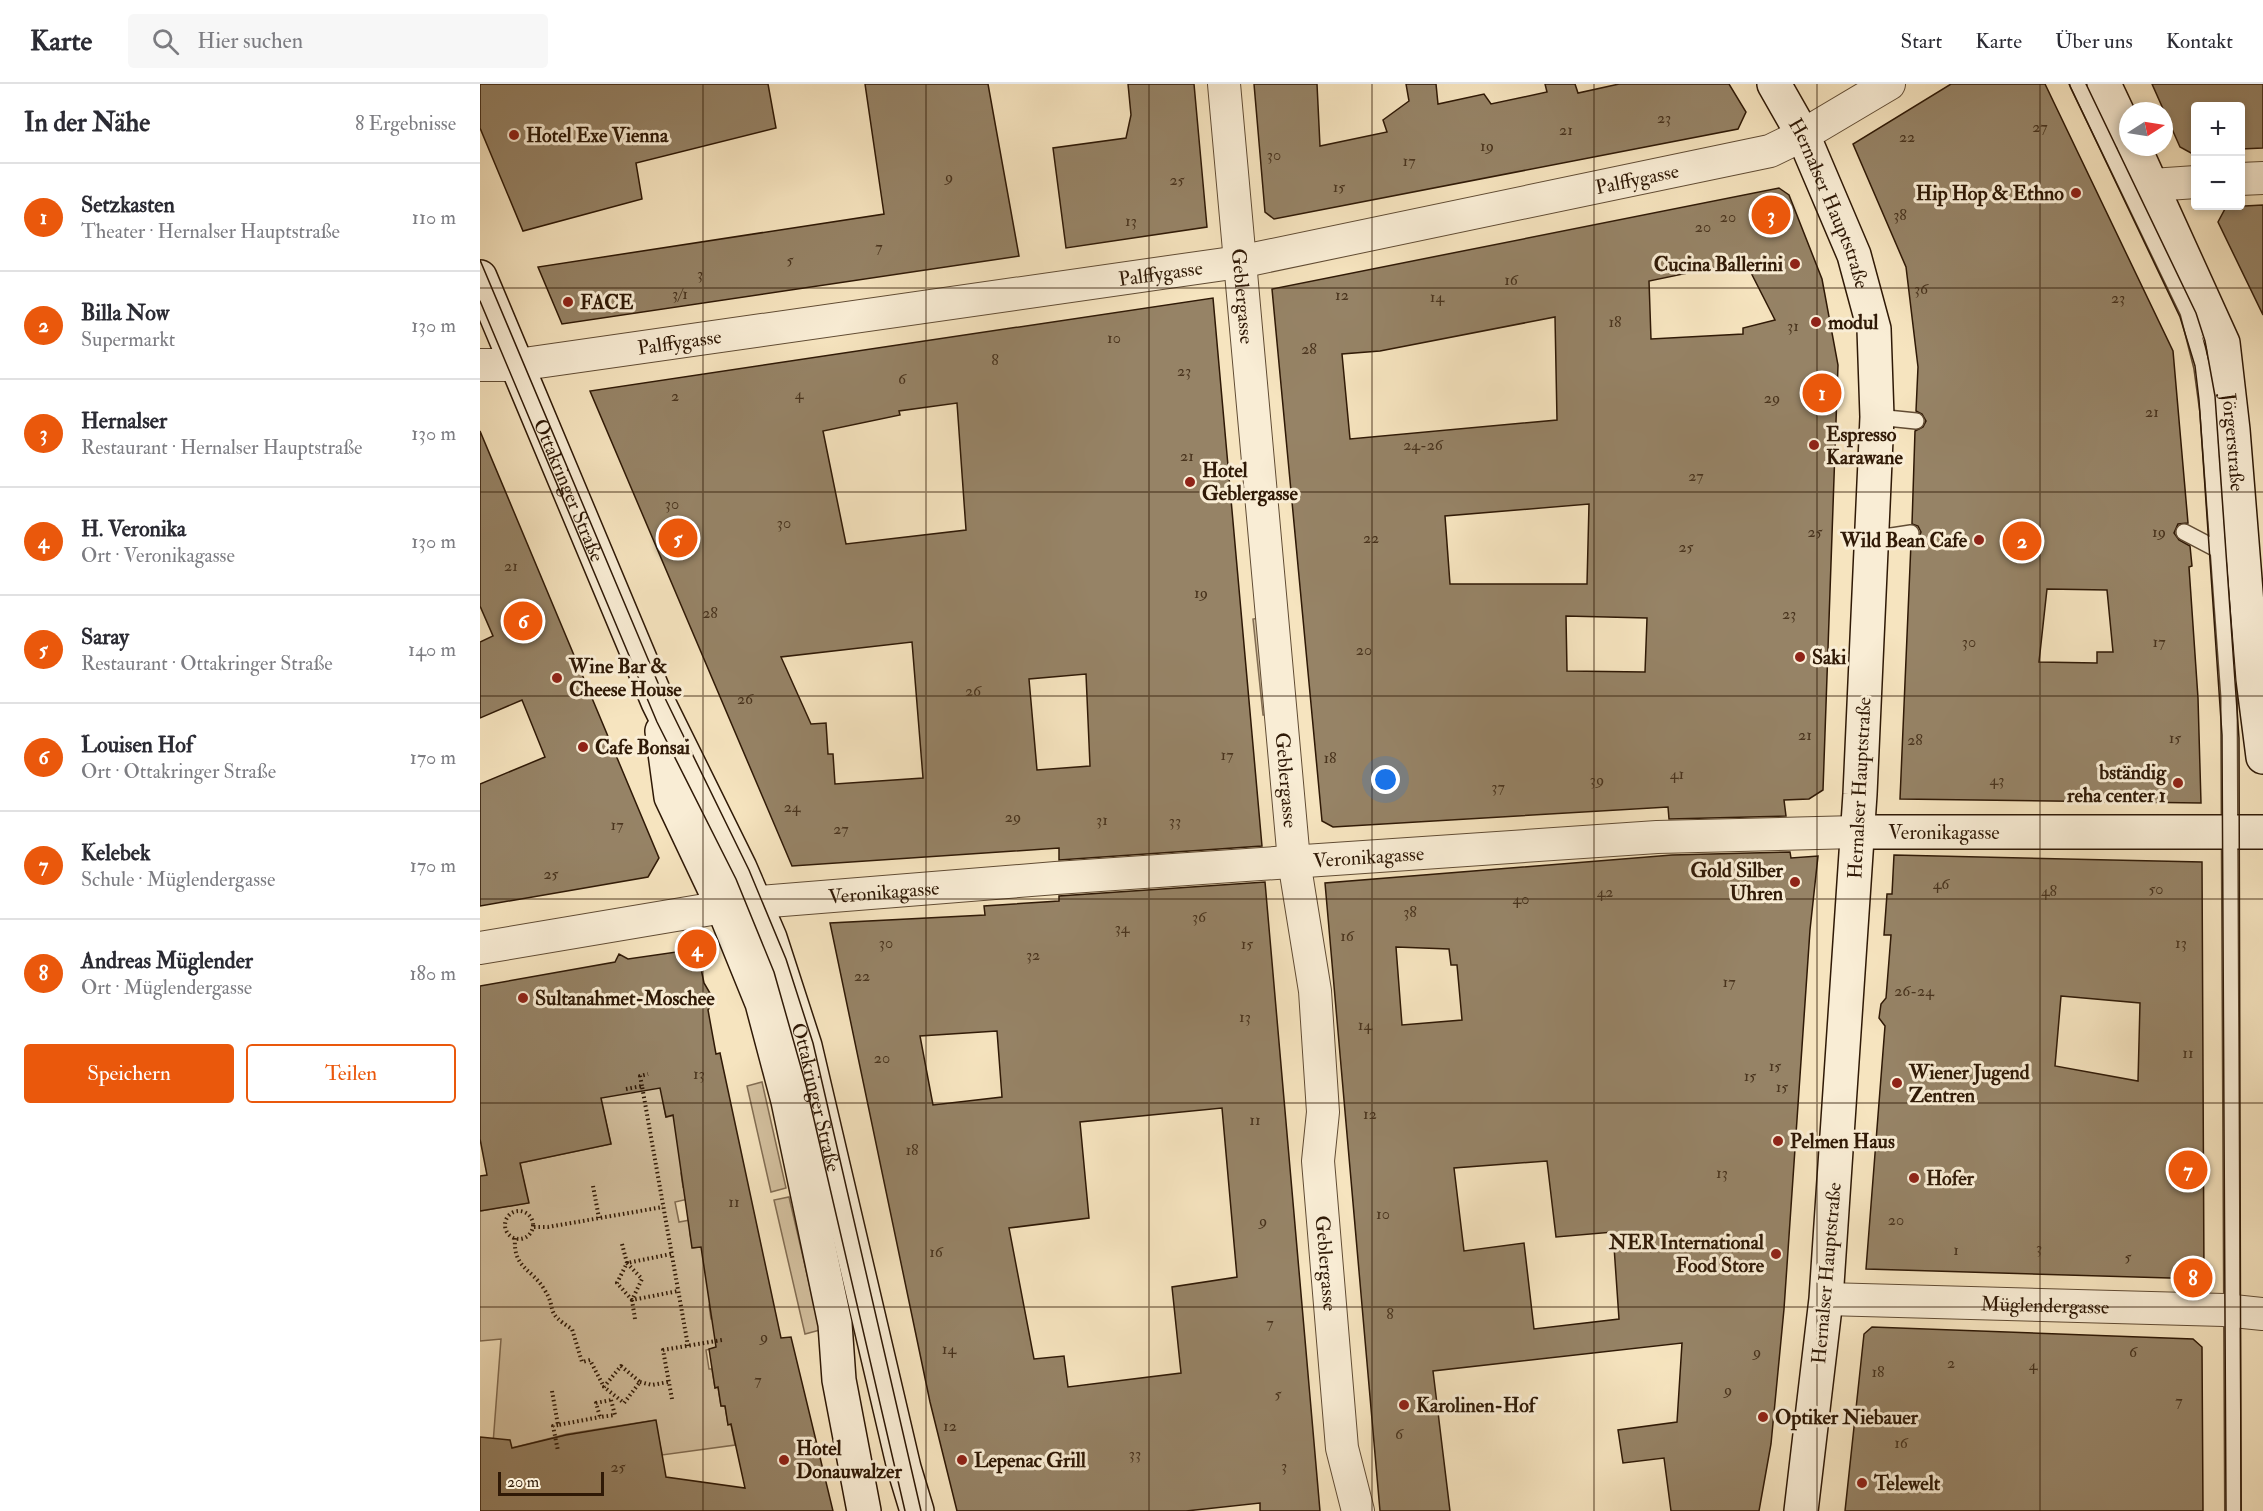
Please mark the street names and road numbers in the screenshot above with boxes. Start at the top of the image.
street label: Hernalser Hauptstraße [1783,114,1874,291]
street label: Palffygasse [1593,158,1681,200]
street label: Geblergasse [1226,247,1259,345]
street label: Palffygasse [1117,255,1204,292]
street label: Palffygasse [636,324,723,361]
street label: Jörgerstraße [2216,391,2250,492]
street label: Ottakringer Straße [528,415,610,565]
street label: Hernalser Hauptstraße [1842,696,1878,880]
street label: Geblergasse [1269,731,1303,829]
street label: Veronikagasse [1888,820,2000,845]
street label: Veronikagasse [1312,841,1425,873]
street label: Veronikagasse [827,875,940,909]
street label: Ottakringer Straße [785,1020,846,1174]
street label: Hernalser Hauptstraße [1806,1181,1848,1365]
street label: Geblergasse [1310,1215,1343,1312]
street label: Müglendergasse [1980,1291,2110,1320]

